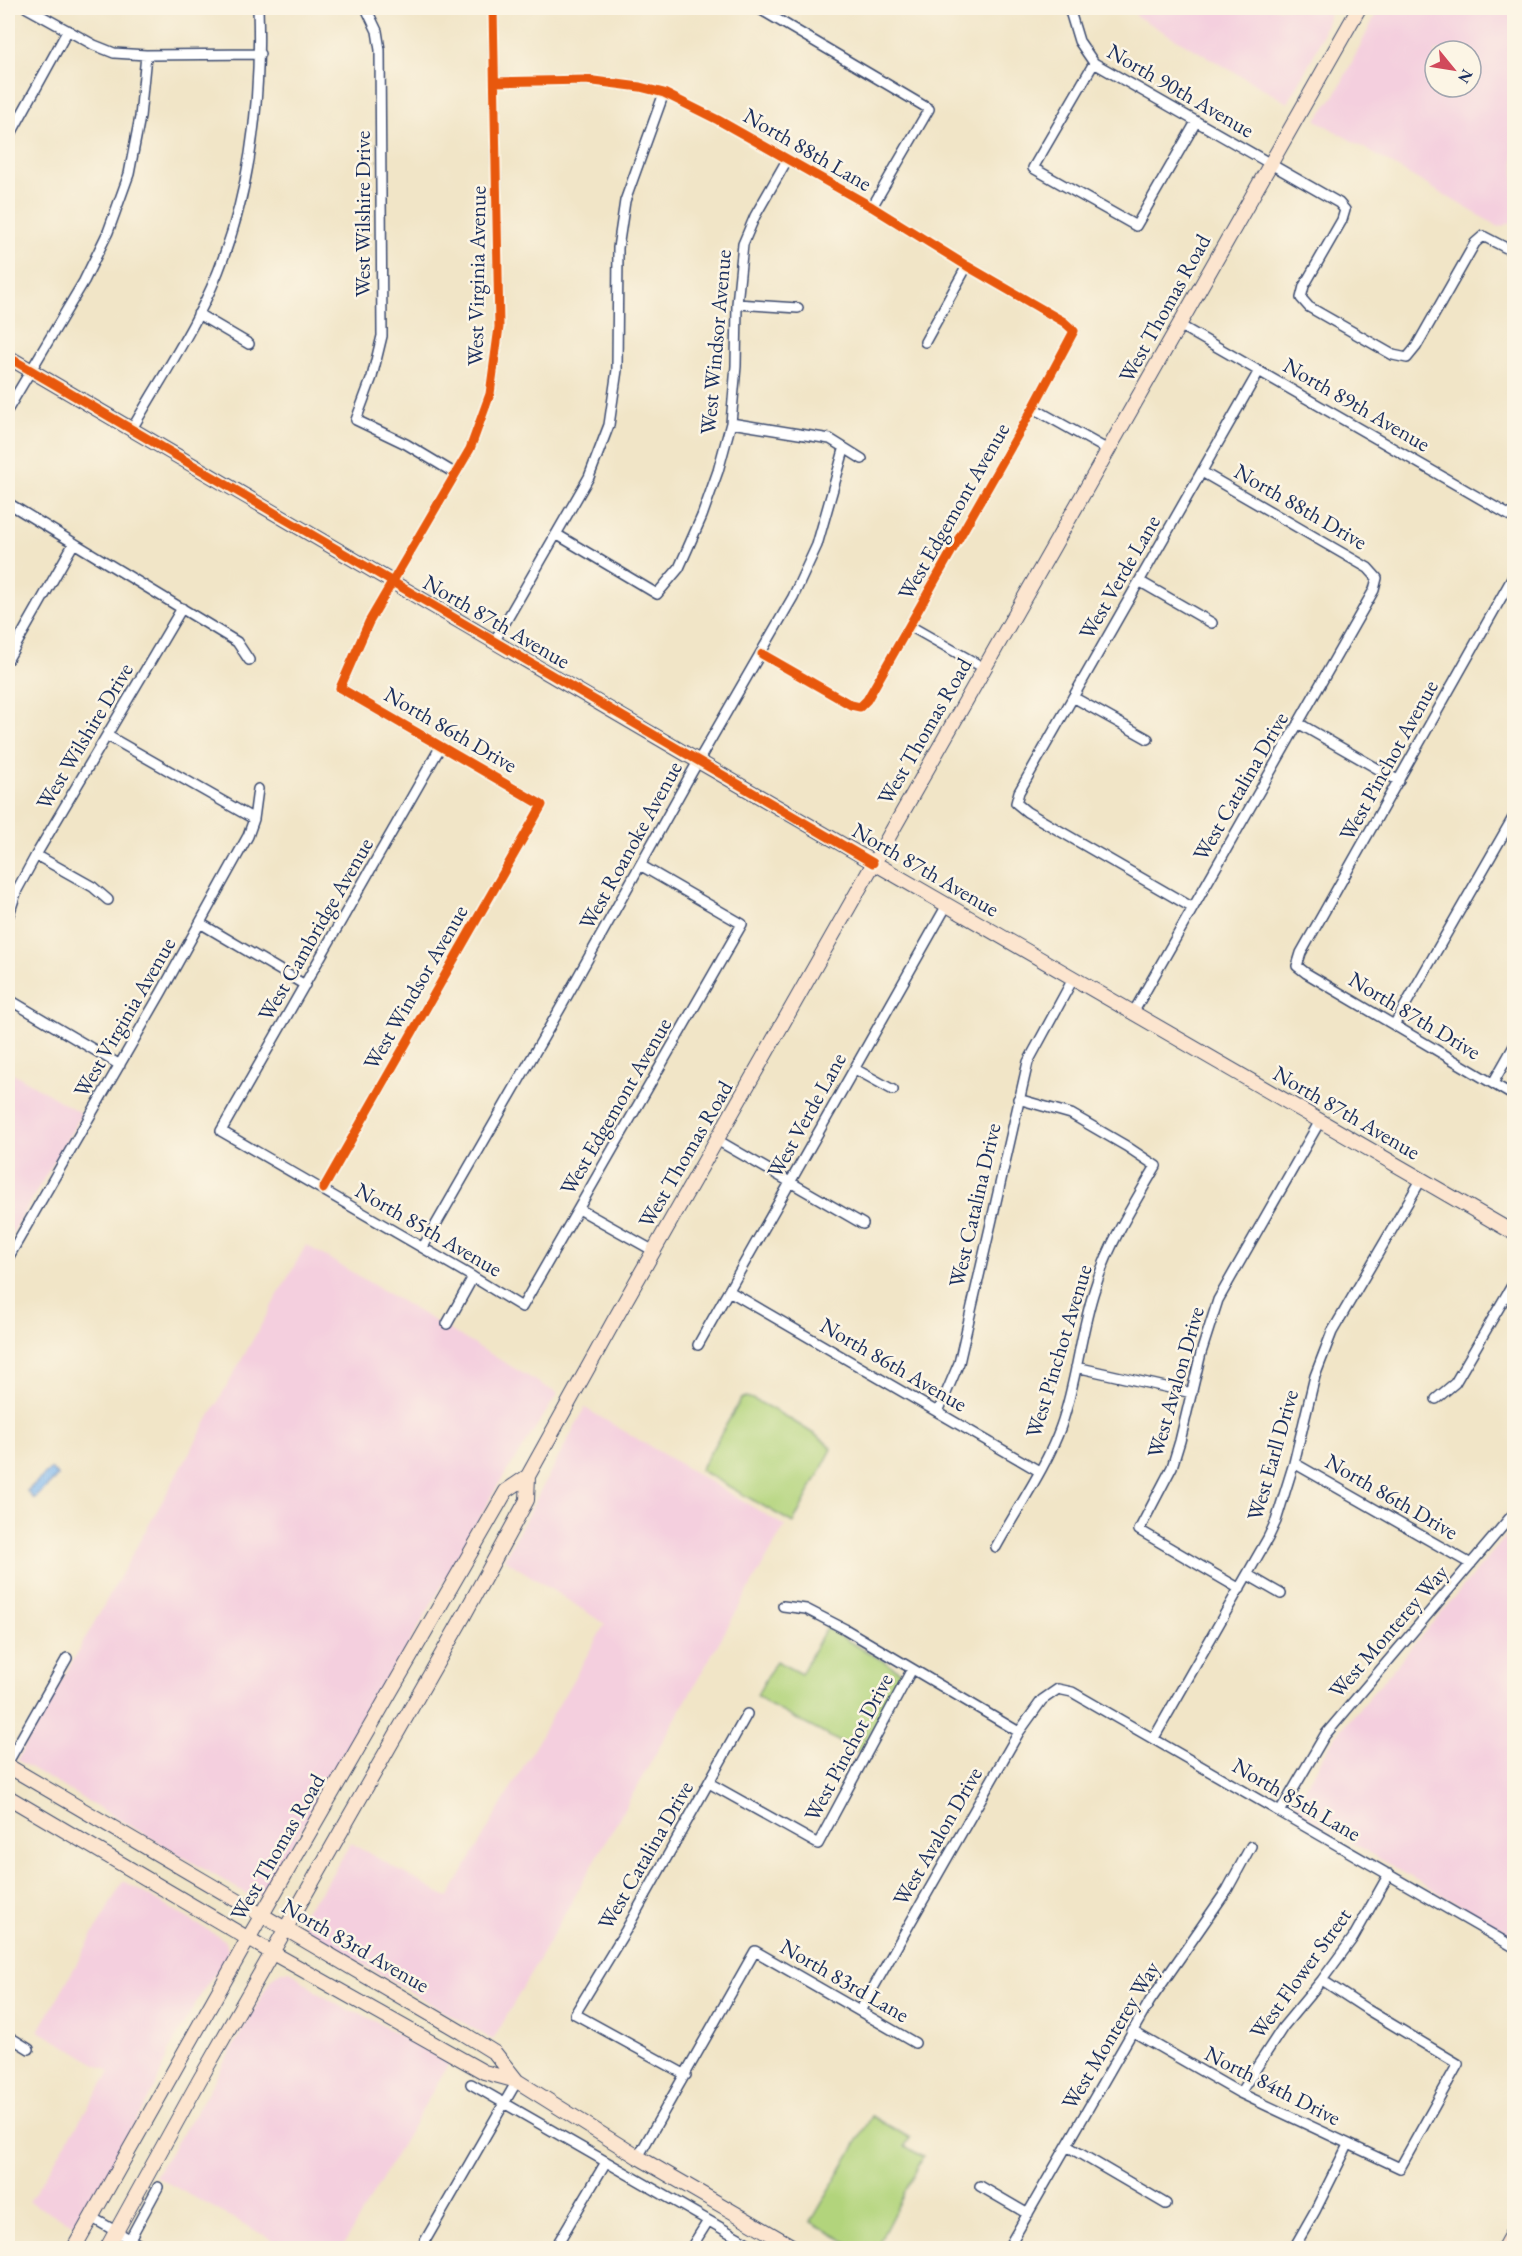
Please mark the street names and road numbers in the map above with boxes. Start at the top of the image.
street label: North 90th Avenue [1102,37,1260,144]
street label: North 88th Lane [738,101,878,198]
street label: West Wilshire Drive [348,130,377,297]
street label: West Virginia Avenue [460,185,493,366]
street label: West Thomas Road [1112,228,1218,388]
street label: West Windsor Avenue [693,248,738,436]
street label: North 89th Avenue [1278,351,1436,458]
street label: West Edgemont Avenue [891,417,1016,605]
street label: North 88th Drive [1229,457,1373,556]
street label: West Verde Lane [1072,509,1167,645]
street label: North 87th Avenue [418,568,576,675]
street label: West Thomas Road [871,652,979,810]
street label: West Wilshire Drive [29,657,140,815]
street label: West Pinchot Avenue [1332,674,1445,846]
street label: North 86th Drive [379,680,523,779]
street label: West Catalina Drive [1186,706,1295,866]
street label: West Roanoke Avenue [572,755,689,935]
street label: North 87th Avenue [847,816,1005,923]
street label: West Cambridge Avenue [251,832,380,1026]
street label: West Windsor Avenue [356,899,475,1075]
street label: West Virginia Avenue [67,932,182,1103]
street label: North 87th Drive [1343,965,1486,1066]
street label: West Edgemont Avenue [553,1012,678,1200]
street label: West Verde Lane [760,1047,853,1183]
street label: North 87th Avenue [1268,1059,1426,1166]
street label: West Thomas Road [632,1075,740,1233]
street label: West Catalina Drive [942,1120,1008,1290]
street label: North 85th Avenue [350,1176,508,1283]
street label: West Pinchot Avenue [1018,1261,1099,1441]
street label: West Avalon Drive [1140,1303,1211,1461]
street label: North 86th Avenue [815,1311,973,1418]
street label: West Earll Drive [1240,1386,1305,1524]
street label: North 86th Drive [1320,1447,1464,1546]
street label: West Monterey Way [1322,1558,1455,1704]
street label: West Pinchot Drive [797,1668,900,1826]
street label: North 85th Lane [1227,1751,1367,1848]
street label: West Avalon Drive [886,1761,989,1911]
street label: West Thomas Road [224,1768,332,1926]
street label: West Catalina Drive [591,1775,700,1935]
street label: North 83rd Avenue [277,1892,435,2000]
street label: West Flower Street [1243,1902,1358,2045]
street label: North 83rd Lane [775,1932,915,2029]
street label: West Monterey Way [1055,1955,1166,2115]
street label: North 84th Drive [1200,2039,1346,2132]

